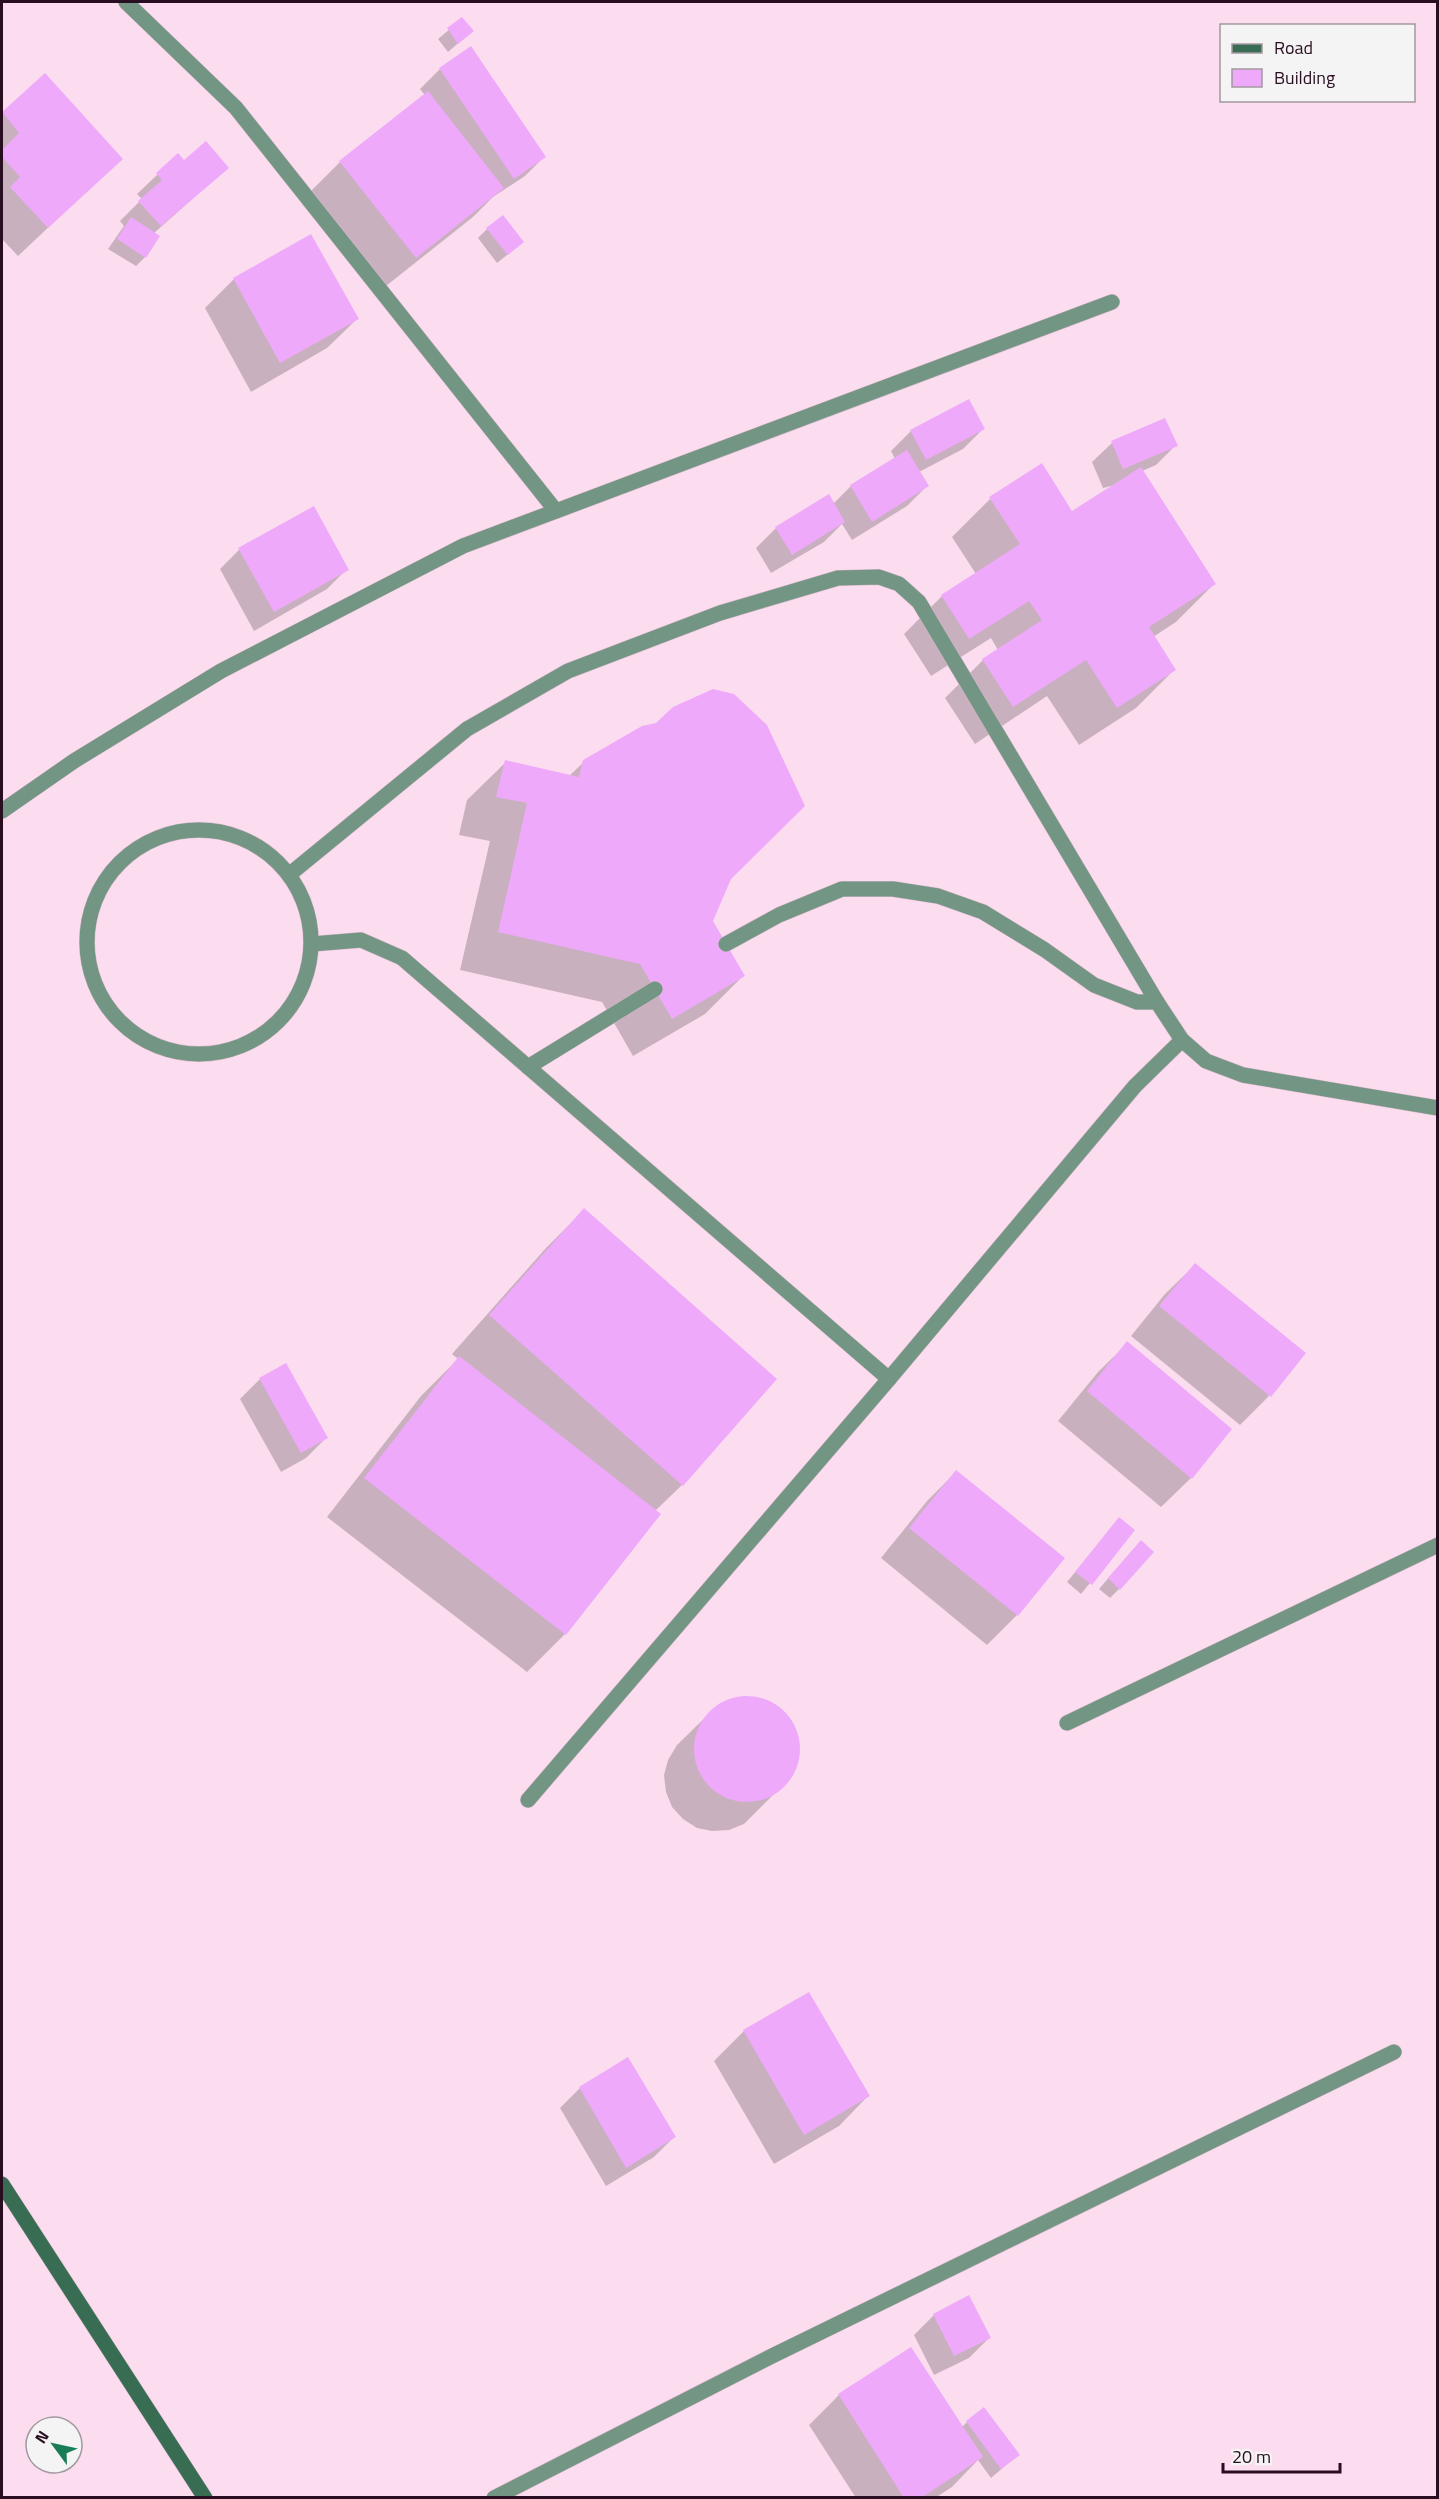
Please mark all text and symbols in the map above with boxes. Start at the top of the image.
legend [1220,24,1415,102]
text: Road [1274,34,1313,61]
text: Building [1274,64,1335,91]
north arrow [24,2415,84,2475]
text: N [28,2426,55,2448]
scale bar [1223,2436,1340,2474]
text: 20 m [1232,2443,1271,2470]

